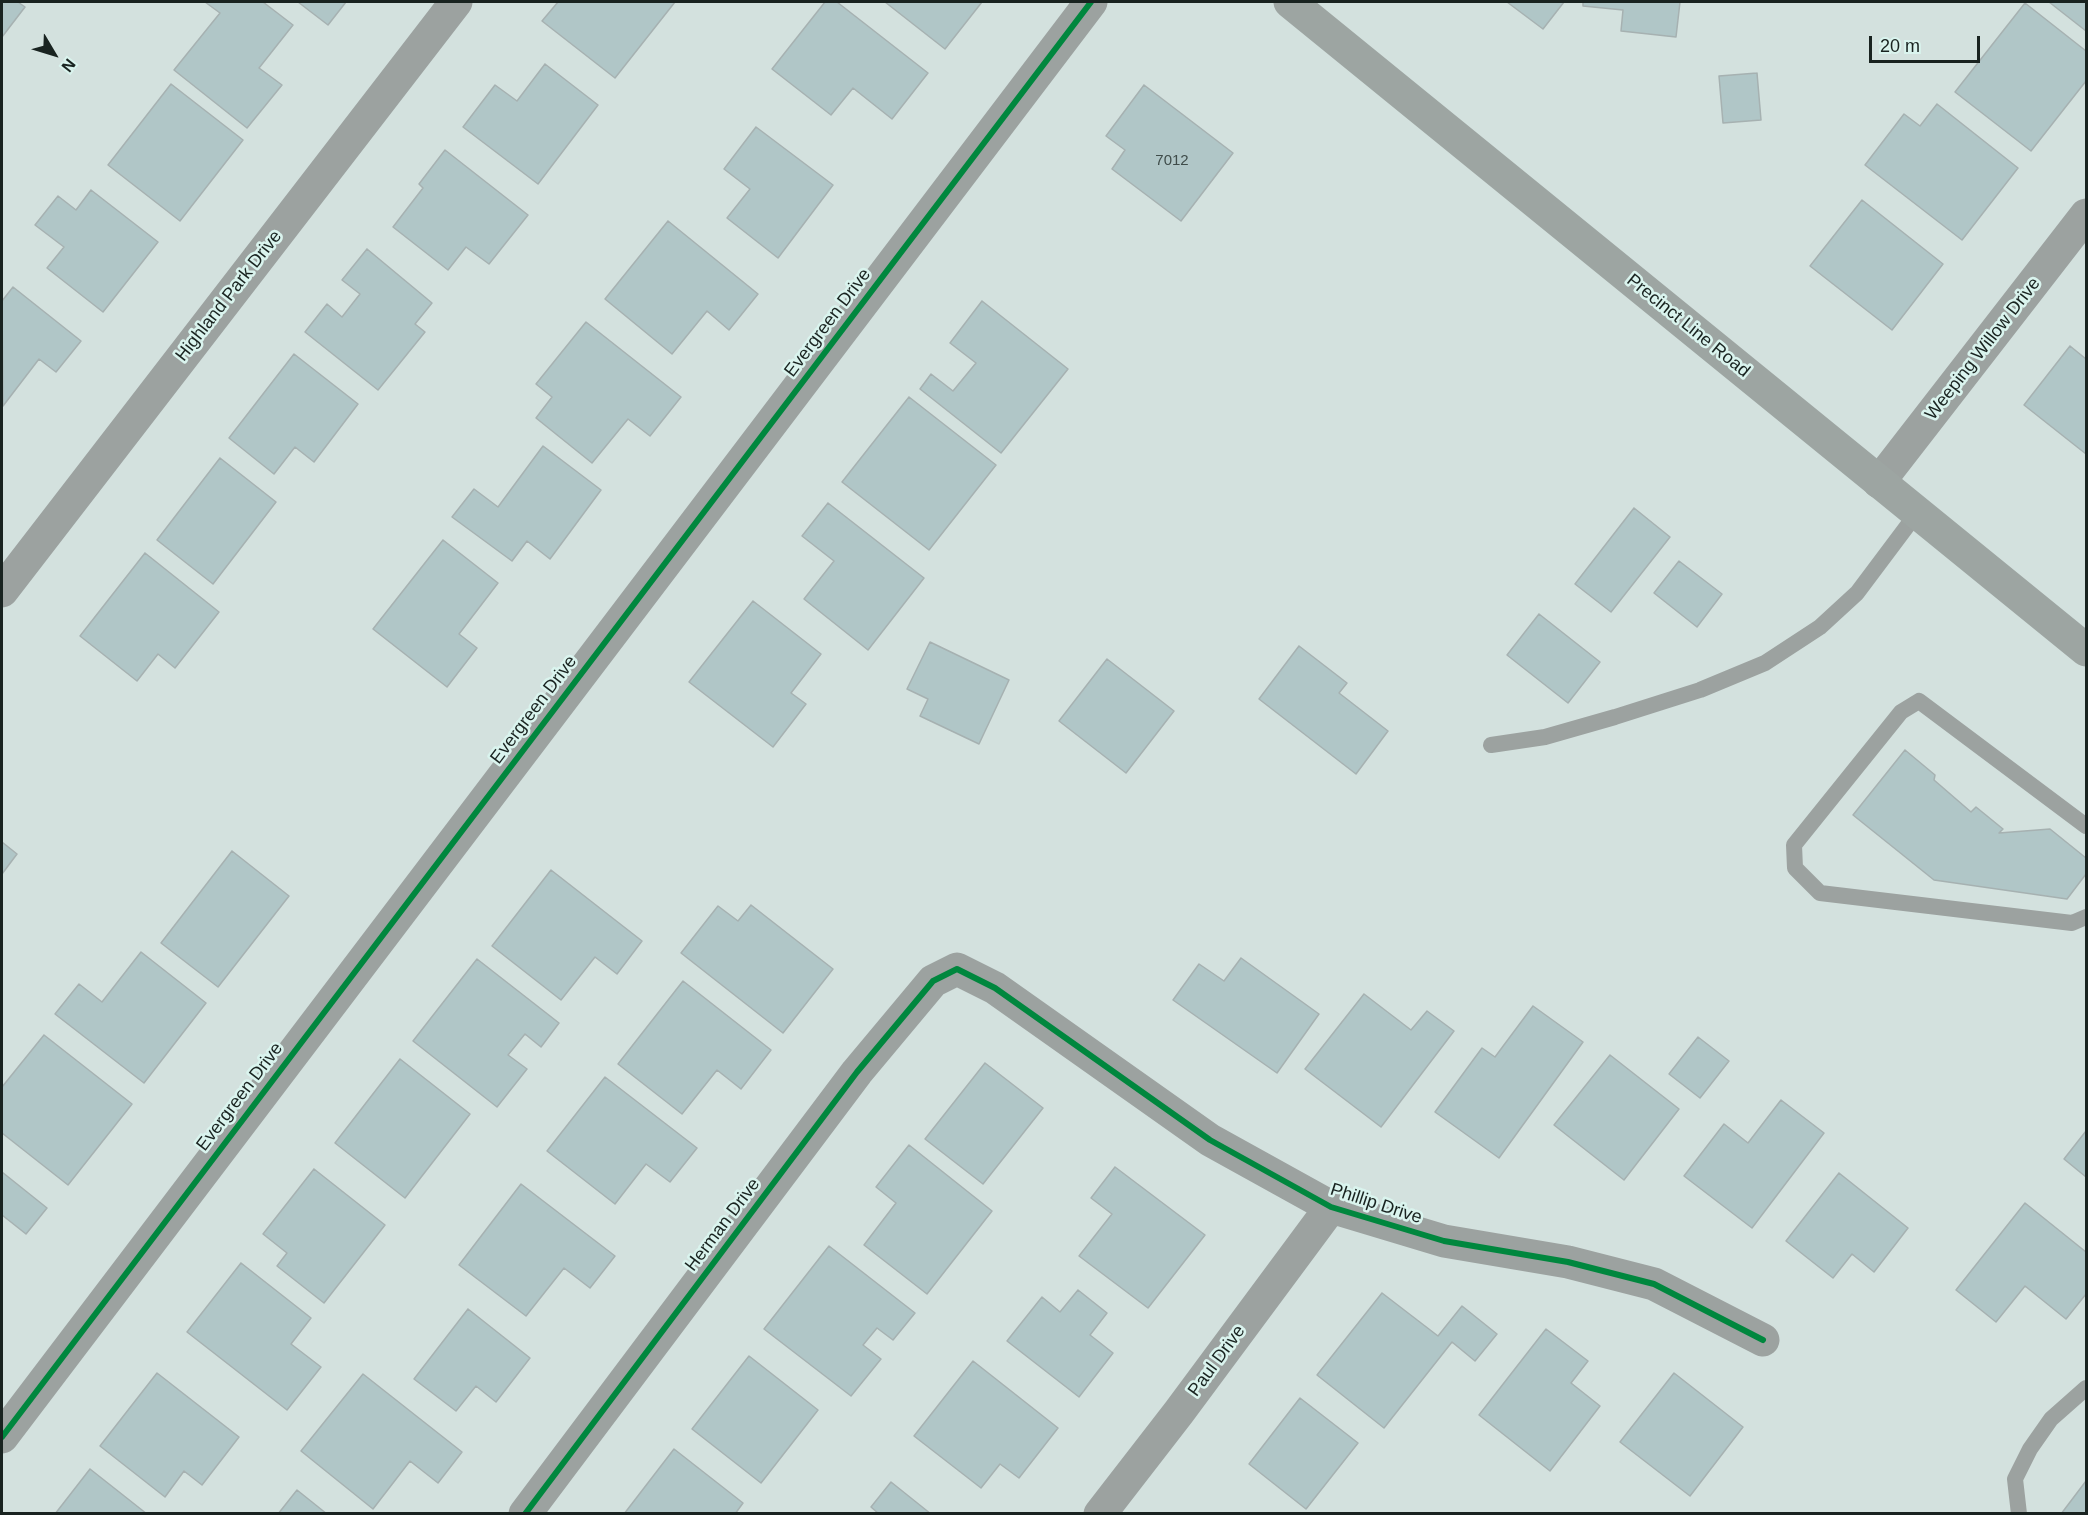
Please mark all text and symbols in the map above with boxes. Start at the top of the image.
north arrow [24,24,84,84]
scale bar [1872,24,1983,62]
text: 20 m [1880,36,1920,56]
text: N [58,56,79,75]
house number: 7012 [1155,152,1189,170]
street label: Highland Park Drive [171,226,287,366]
street label: Evergreen Drive [780,265,876,381]
street label: Precinct Line Road [1622,270,1754,382]
street label: Weeping Willow Drive [1921,274,2045,424]
street label: Evergreen Drive [486,652,582,768]
street label: Evergreen Drive [192,1039,288,1155]
street label: Herman Drive [681,1174,765,1276]
street label: Phillip Drive [1327,1179,1425,1229]
street label: Paul Drive [1184,1321,1250,1401]

